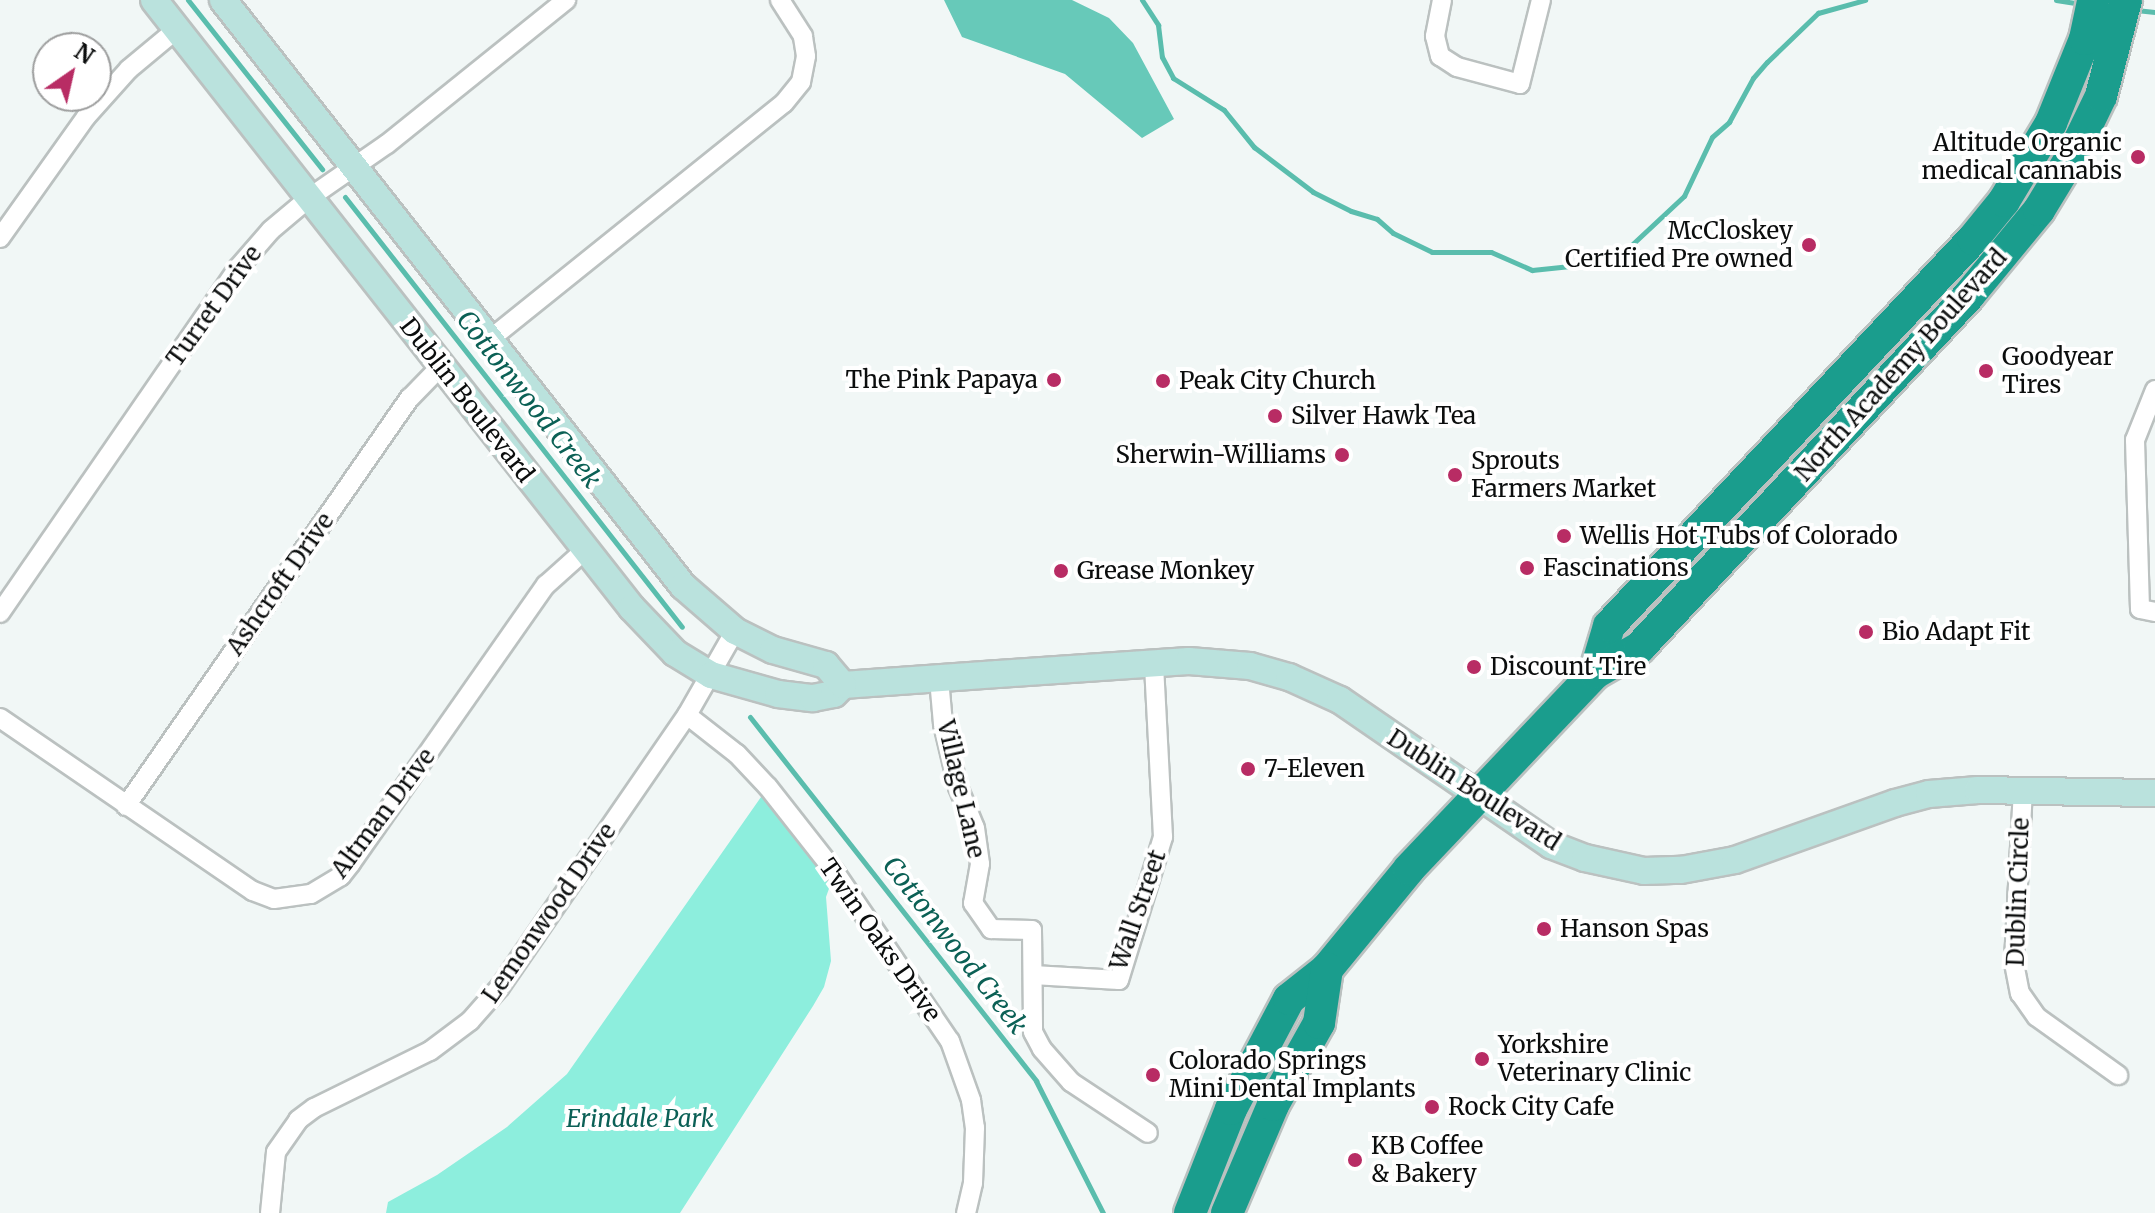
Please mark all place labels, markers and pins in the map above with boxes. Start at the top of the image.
place label: Altitude Organic medical cannabis [1922,129,2122,185]
marker: Altitude Organic medical cannabis [2129,148,2147,166]
place label: McCloskey Certified Pre owned [1565,217,1793,273]
marker: McCloskey Certified Pre owned [1800,236,1818,254]
place label: Goodyear Tires [2002,343,2113,399]
marker: Goodyear Tires [1977,362,1995,380]
place label: The Pink Papaya [846,366,1038,394]
place label: Peak City Church [1179,367,1376,395]
marker: The Pink Papaya [1045,371,1063,389]
marker: Peak City Church [1154,372,1172,390]
place label: Silver Hawk Tea [1291,402,1476,430]
marker: Silver Hawk Tea [1266,407,1284,425]
place label: Sherwin-Williams [1115,441,1326,469]
marker: Sherwin-Williams [1333,446,1351,464]
place label: Sprouts Farmers Market [1471,447,1656,503]
marker: Sprouts Farmers Market [1446,466,1464,484]
place label: Wellis Hot Tubs of Colorado [1580,522,1898,550]
marker: Wellis Hot Tubs of Colorado [1555,527,1573,545]
place label: Fascinations [1543,554,1689,582]
place label: Grease Monkey [1077,557,1254,585]
marker: Fascinations [1518,559,1536,577]
marker: Grease Monkey [1052,562,1070,580]
place label: Bio Adapt Fit [1882,618,2030,646]
marker: Bio Adapt Fit [1857,623,1875,641]
place label: Discount Tire [1490,653,1646,681]
marker: Discount Tire [1465,658,1483,676]
place label: 7-Eleven [1264,755,1365,783]
marker: 7-Eleven [1239,760,1257,778]
place label: Hanson Spas [1560,915,1709,943]
marker: Hanson Spas [1535,920,1553,938]
place label: Yorkshire Veterinary Clinic [1498,1031,1691,1087]
place label: Colorado Springs Mini Dental Implants [1169,1047,1416,1103]
marker: Yorkshire Veterinary Clinic [1473,1050,1491,1068]
marker: Colorado Springs Mini Dental Implants [1144,1066,1162,1084]
place label: Rock City Cafe [1448,1093,1614,1121]
marker: Rock City Cafe [1423,1098,1441,1116]
place label: KB Coffee & Bakery [1371,1132,1483,1188]
marker: KB Coffee & Bakery [1346,1151,1364,1169]

